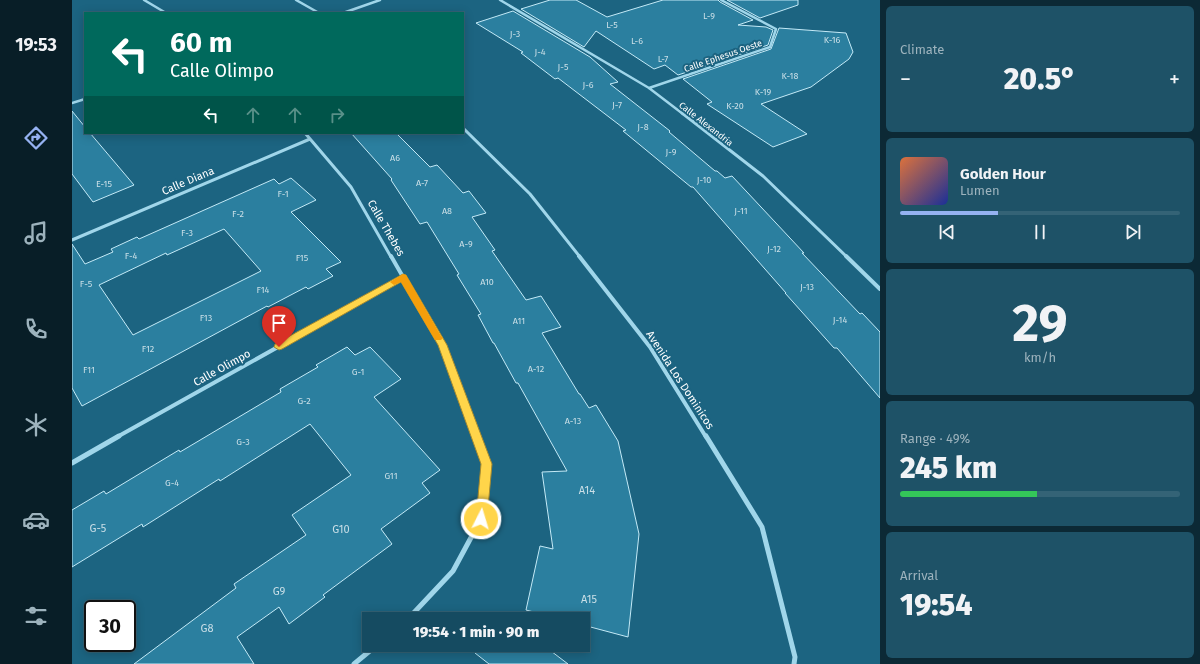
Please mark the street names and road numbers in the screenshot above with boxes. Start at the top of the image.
street label: Calle Ephesus Oeste [683,38,763,74]
street label: Calle Alexandria [677,100,735,148]
street label: Calle Diana [160,164,216,198]
street label: Calle Thebes [365,197,407,259]
street label: Avenida Los Dominicos [643,328,717,432]
street label: Calle Olimpo [191,347,253,389]

